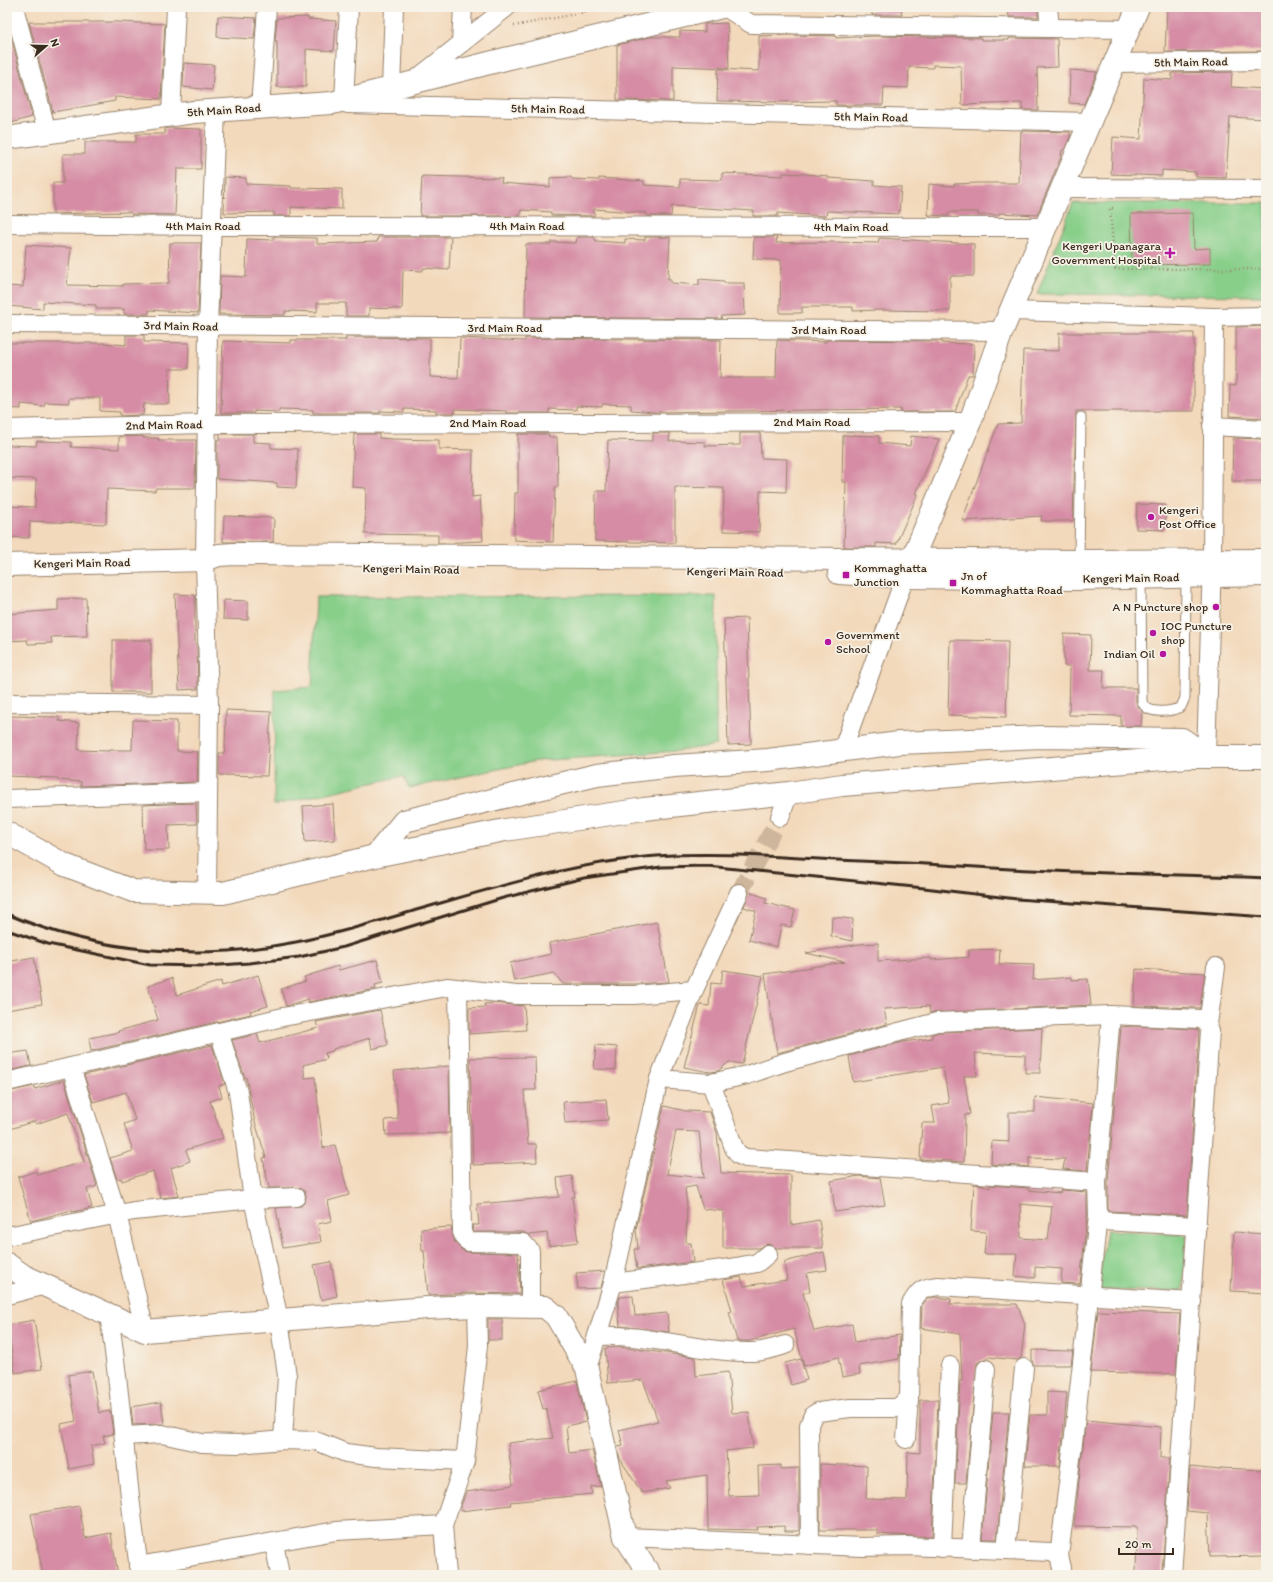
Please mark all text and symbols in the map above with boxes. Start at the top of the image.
north arrow [26,26,66,66]
text: N [48,37,62,48]
street label: 5th Main Road [1154,54,1229,70]
street label: 5th Main Road [186,100,262,120]
street label: 5th Main Road [511,101,586,117]
street label: 5th Main Road [834,109,909,125]
street label: 4th Main Road [165,219,241,233]
street label: 4th Main Road [489,219,565,233]
street label: 4th Main Road [813,220,889,234]
place label: Kengeri Upanagara Government Hospital [1052,239,1162,267]
marker: Kengeri Upanagara Government Hospital [1164,247,1176,259]
street label: 3rd Main Road [143,318,219,334]
street label: 3rd Main Road [467,321,543,335]
street label: 3rd Main Road [791,323,867,337]
street label: 2nd Main Road [774,415,851,429]
street label: 2nd Main Road [450,416,527,430]
street label: 2nd Main Road [125,417,203,433]
place label: Kengeri Post Office [1159,503,1216,531]
marker: Kengeri Post Office [1146,512,1156,522]
street label: Kengeri Main Road [33,555,131,571]
street label: Kengeri Main Road [362,561,460,577]
place label: Kommaghatta Junction [854,561,928,589]
street label: Kengeri Main Road [686,564,784,580]
place label: Jn of Kommaghatta Road [961,569,1063,597]
marker: Kommaghatta Junction [841,570,851,580]
street label: Kengeri Main Road [1082,570,1180,586]
marker: Jn of Kommaghatta Road [948,578,958,588]
place label: A N Puncture shop [1113,600,1208,614]
marker: A N Puncture shop [1211,602,1221,612]
place label: IOC Puncture shop [1161,619,1232,647]
place label: Government School [836,628,900,656]
marker: IOC Puncture shop [1148,628,1158,638]
marker: Government School [823,637,833,647]
place label: Indian Oil [1104,647,1156,661]
marker: Indian Oil [1158,649,1168,659]
scale bar [1119,1530,1173,1556]
text: 20 m [1125,1537,1152,1551]

